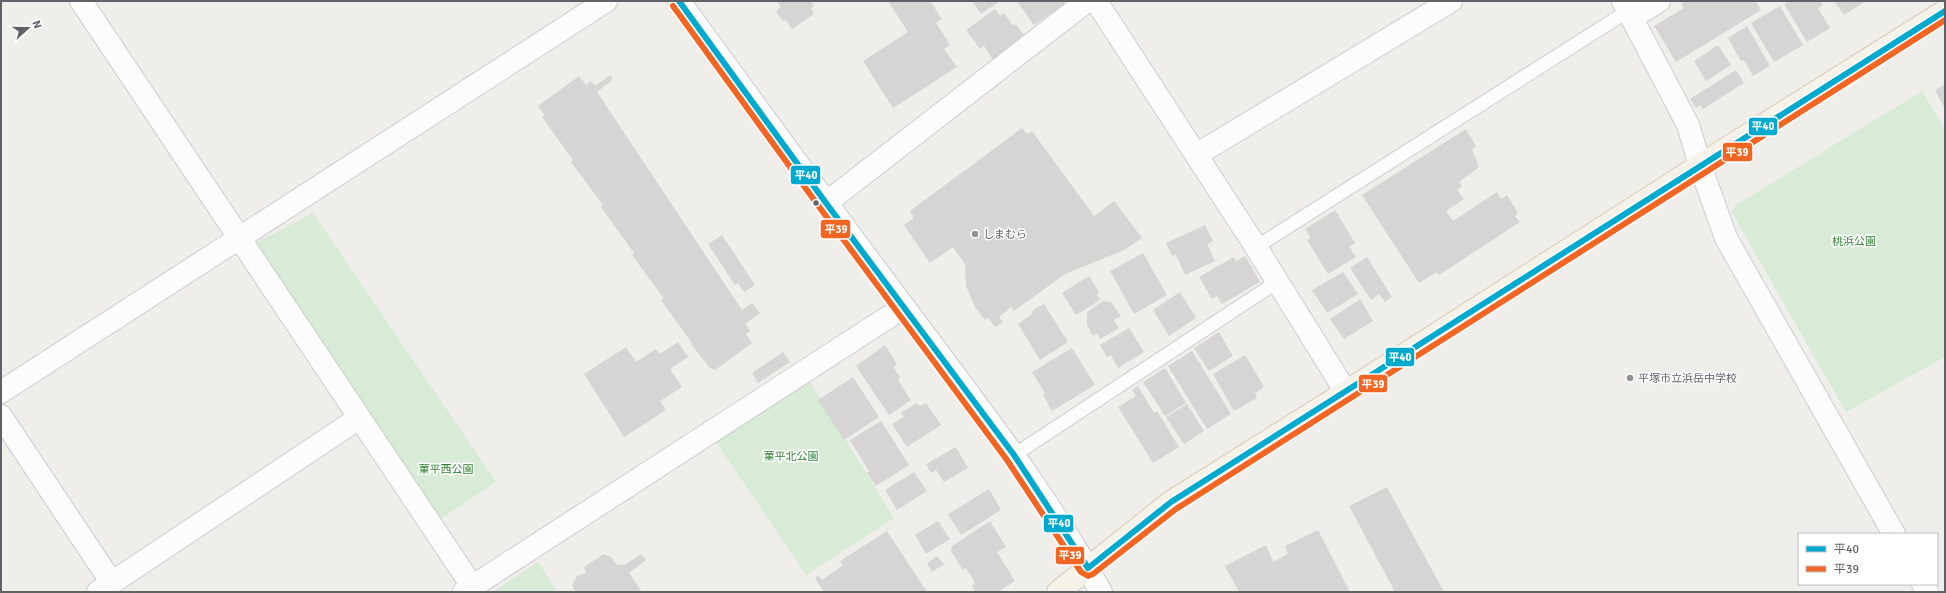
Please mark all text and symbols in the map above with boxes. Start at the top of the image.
north arrow [8,8,48,48]
text: N [29,19,44,30]
line badge: 平40 [1748,117,1778,136]
text: 平40 [1752,120,1774,133]
line badge: 平39 [1722,142,1753,162]
text: 平39 [1726,146,1748,159]
line badge: 平40 [790,165,821,185]
text: 平40 [795,169,817,182]
unlabelled marker [811,198,821,208]
line badge: 平39 [820,219,851,239]
text: 平39 [825,223,847,236]
place label: しまむら [983,228,1027,241]
marker: しまむら [970,229,980,239]
park label: 桃浜公園 [1832,235,1876,248]
line badge: 平40 [1385,347,1415,367]
text: 平40 [1389,351,1411,364]
place label: 平塚市立浜岳中学校 [1638,372,1737,385]
marker: 平塚市立浜岳中学校 [1625,373,1635,383]
line badge: 平39 [1358,374,1388,393]
text: 平39 [1362,378,1384,391]
park label: 菫平北公園 [764,450,819,463]
park label: 菫平西公園 [419,463,474,476]
line badge: 平40 [1043,514,1074,533]
text: 平40 [1048,517,1070,530]
legend [1798,533,1938,585]
text: 平40 [1834,542,1859,557]
line badge: 平39 [1055,546,1085,565]
text: 平39 [1059,549,1081,562]
text: 平39 [1834,562,1859,577]

